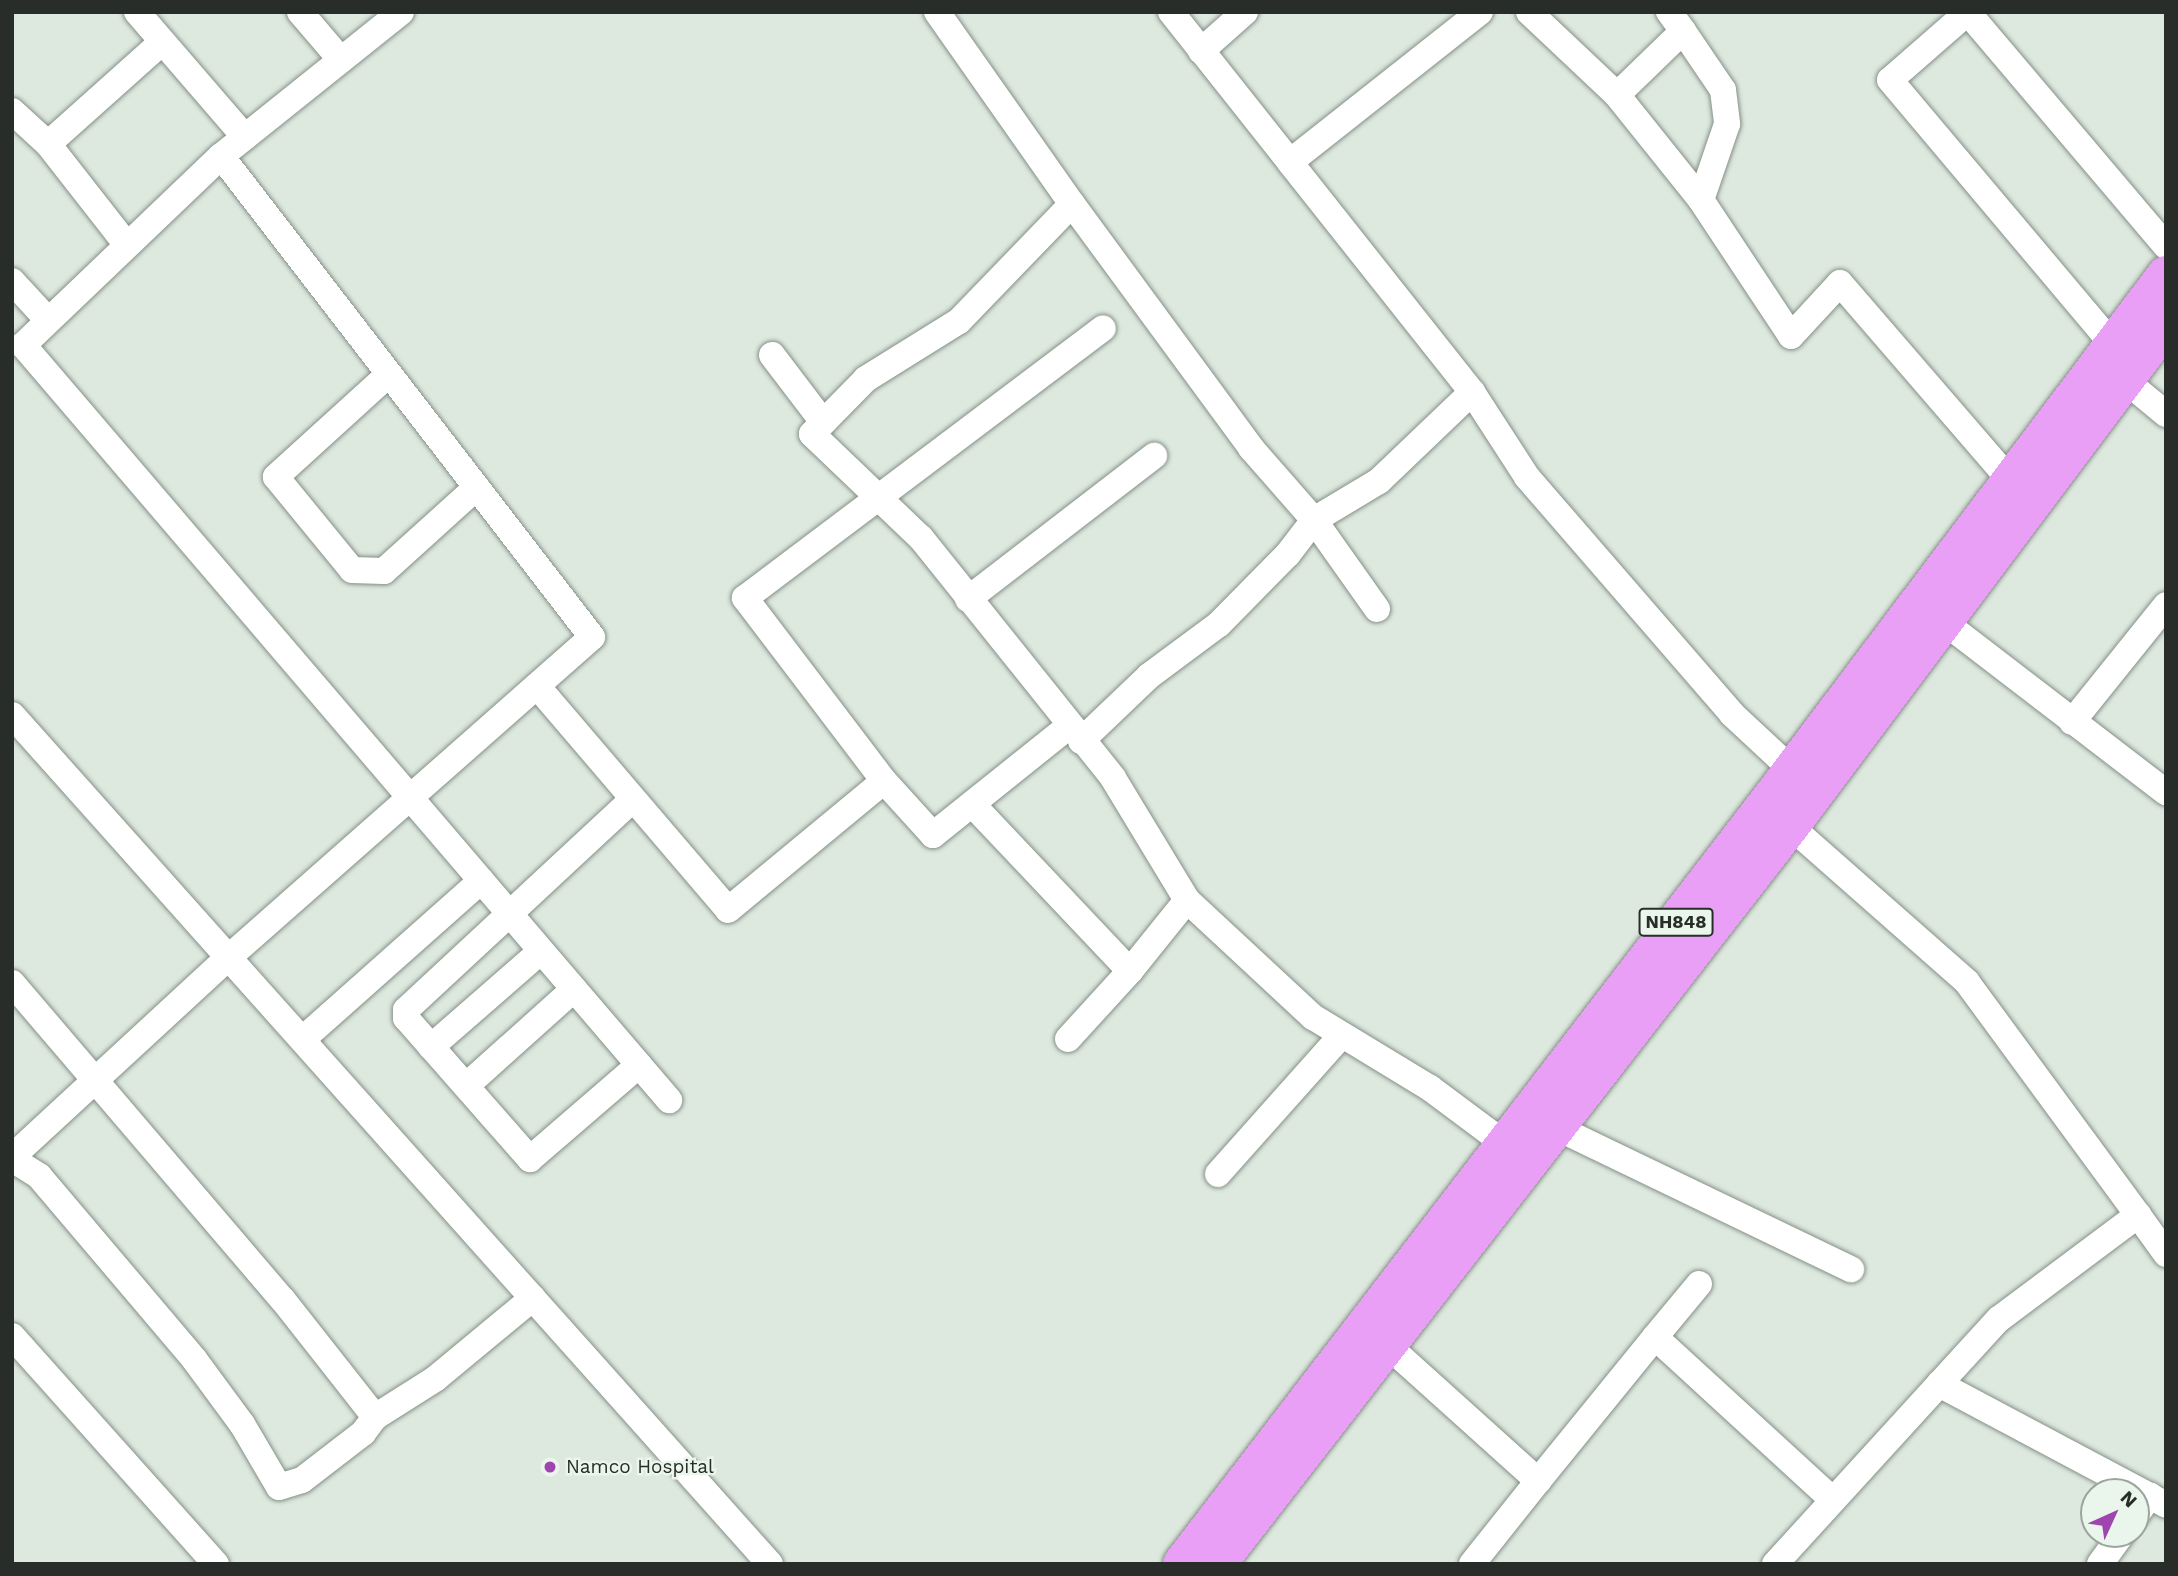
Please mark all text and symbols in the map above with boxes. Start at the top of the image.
road number: NH848 [1638,908,1714,937]
place label: Namco Hospital [566,1456,714,1478]
marker: Namco Hospital [540,1457,560,1477]
north arrow [2080,1478,2150,1548]
text: N [2116,1486,2142,1512]

